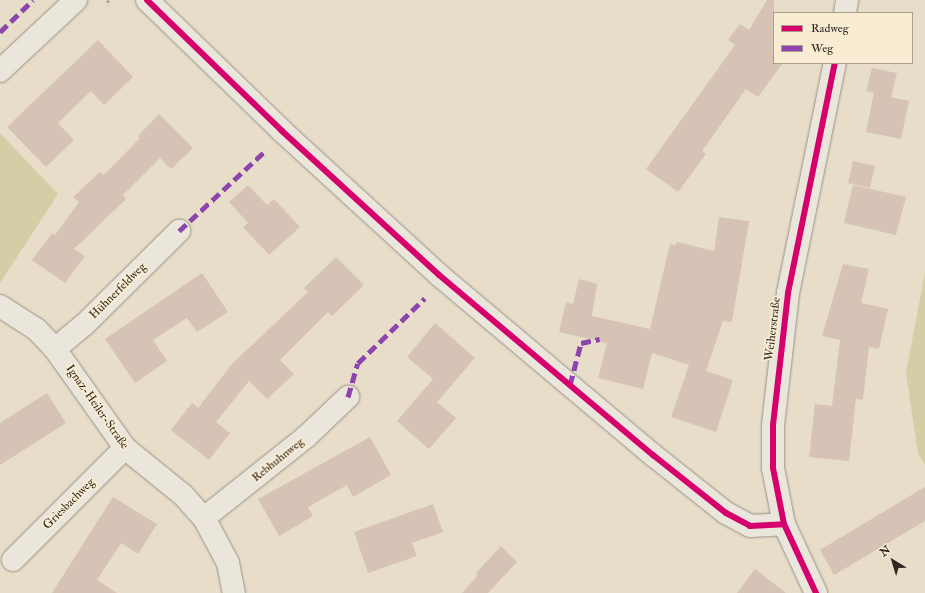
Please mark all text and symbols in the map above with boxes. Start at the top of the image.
legend [773,12,913,64]
text: Radweg [811,21,849,36]
text: Weg [811,41,833,56]
street label: Hühnerfeldweg [87,260,149,322]
street label: Weiherstraße [762,296,784,362]
street label: Ignaz-Heiler-Straße [63,362,131,452]
street label: Rebhuhnweg [249,435,307,485]
street label: Griesbachweg [40,475,98,533]
north arrow [873,541,913,581]
text: N [877,543,893,559]

